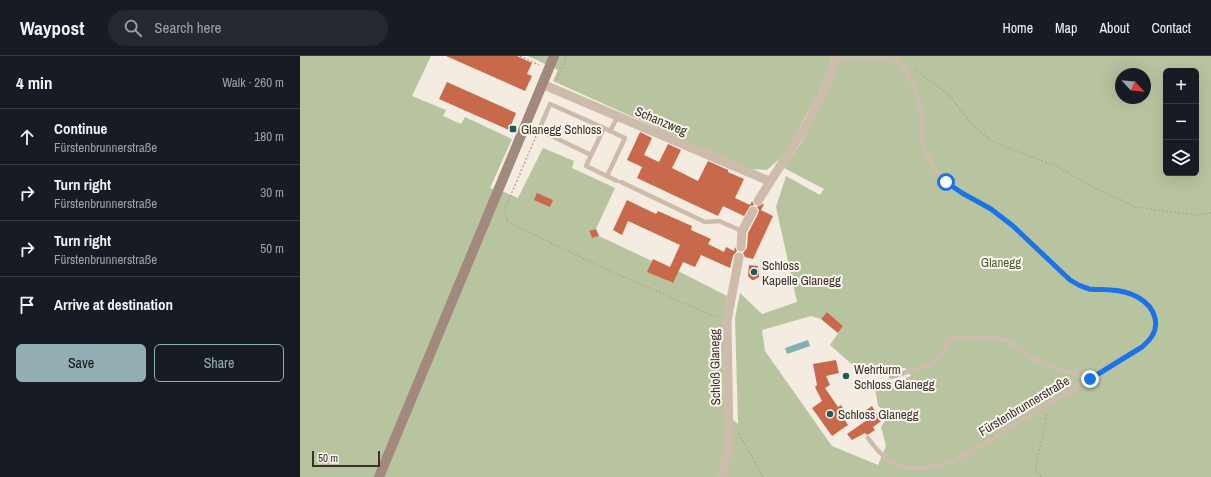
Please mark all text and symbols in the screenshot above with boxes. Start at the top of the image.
search box [108,10,388,46]
text: Waypost [20,15,84,41]
icon: search [122,17,144,39]
text: Search here [154,17,221,38]
text: Home [1002,19,1033,37]
text: Map [1055,19,1077,37]
text: About [1099,19,1129,37]
text: Contact [1151,19,1191,37]
north arrow [1115,68,1151,104]
map controls [1163,68,1199,176]
button: + [1163,68,1199,104]
text: 4 min [16,71,52,94]
text: Walk · 260 m [222,74,284,91]
street label: Schanzweg [632,102,690,140]
button: − [1163,104,1199,140]
text: Continue [54,118,107,139]
place label: Glanegg Schloss [521,121,602,138]
marker: Glanegg Schloss [508,124,518,134]
icon: ahead [16,126,38,148]
text: 180 m [254,128,284,145]
text: Fürstenbrunnerstraße [54,139,157,156]
button: layers [1163,140,1199,176]
route start [937,173,955,191]
text: Turn right [54,174,111,195]
icon: right [16,182,38,204]
text: 30 m [260,184,284,201]
text: Fürstenbrunnerstraße [54,195,157,212]
text: Turn right [54,230,111,251]
icon: right [16,238,38,260]
text: 50 m [260,240,284,257]
text: Fürstenbrunnerstraße [54,251,157,268]
park label: Glanegg [981,254,1021,271]
place label: Schloss Kapelle Glanegg [762,257,841,289]
marker: Schloss Kapelle Glanegg [749,267,759,277]
icon: arrive [16,294,38,316]
text: Arrive at destination [54,294,173,315]
street label: Schloß Glanegg [706,329,724,405]
button: Save [16,344,146,382]
button: Share [154,344,284,382]
place label: Wehrturm Schloss Glanegg [854,361,935,393]
route end [1081,370,1099,388]
marker: Wehrturm Schloss Glanegg [841,371,851,381]
street label: Fürstenbrunnerstraße [975,372,1073,440]
place label: Schloss Glanegg [838,406,919,423]
marker: Schloss Glanegg [825,409,835,419]
scale bar [312,449,380,468]
text: 50 m [318,451,338,465]

